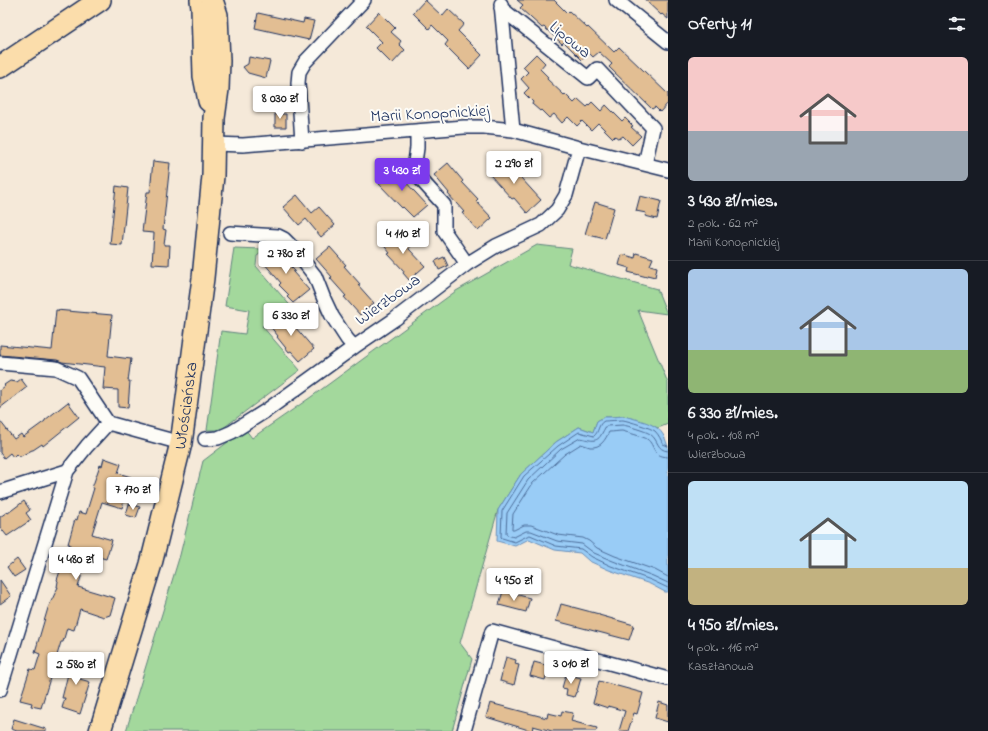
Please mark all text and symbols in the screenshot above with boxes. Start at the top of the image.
text: Oferty: 11 [688,12,752,37]
icon: filters [946,13,968,35]
street label: Lipowa [544,15,596,65]
icon: home [792,83,864,155]
pin: 8 030 zł [239,86,321,120]
text: 8 030 zł [262,89,298,108]
street label: Marii Konopnickiej [370,98,491,130]
pin: 2 290 zł [473,151,555,185]
text: 2 290 zł [495,154,533,173]
pin: 3 430 zł [361,158,443,192]
text: 3 430 zł [384,161,420,180]
text: 3 430 zł/mies. [688,189,777,214]
text: 2 pok. · 62 m² [688,214,758,233]
pin: 4 110 zł [362,221,444,255]
text: 4 110 zł [386,224,420,243]
text: Marii Konopnickiej [688,233,779,252]
pin: 2 780 zł [245,241,327,275]
text: 2 780 zł [267,244,305,263]
street label: Wierzbowa [350,268,426,332]
icon: home [792,295,864,367]
pin: 6 330 zł [250,303,332,337]
text: 6 330 zł [273,306,309,325]
street label: Włościańska [168,360,204,451]
text: 6 330 zł/mies. [688,401,778,426]
text: 4 pok. · 108 m² [688,426,760,445]
text: Wierzbowa [688,445,746,464]
pin: 7 170 zł [92,477,174,511]
text: 7 170 zł [115,480,151,499]
icon: home [792,507,864,579]
pin: 4 480 zł [35,547,117,581]
text: 4 480 zł [58,550,94,569]
pin: 4 950 zł [473,568,555,602]
text: 4 950 zł [495,571,533,590]
text: 4 950 zł/mies. [688,613,778,638]
text: 4 pok. · 116 m² [688,638,759,657]
pin: 3 010 zł [530,651,612,685]
pin: 2 580 zł [35,652,117,686]
text: 3 010 zł [553,654,589,673]
text: 2 580 zł [56,655,96,674]
text: Kasztanowa [688,657,754,676]

